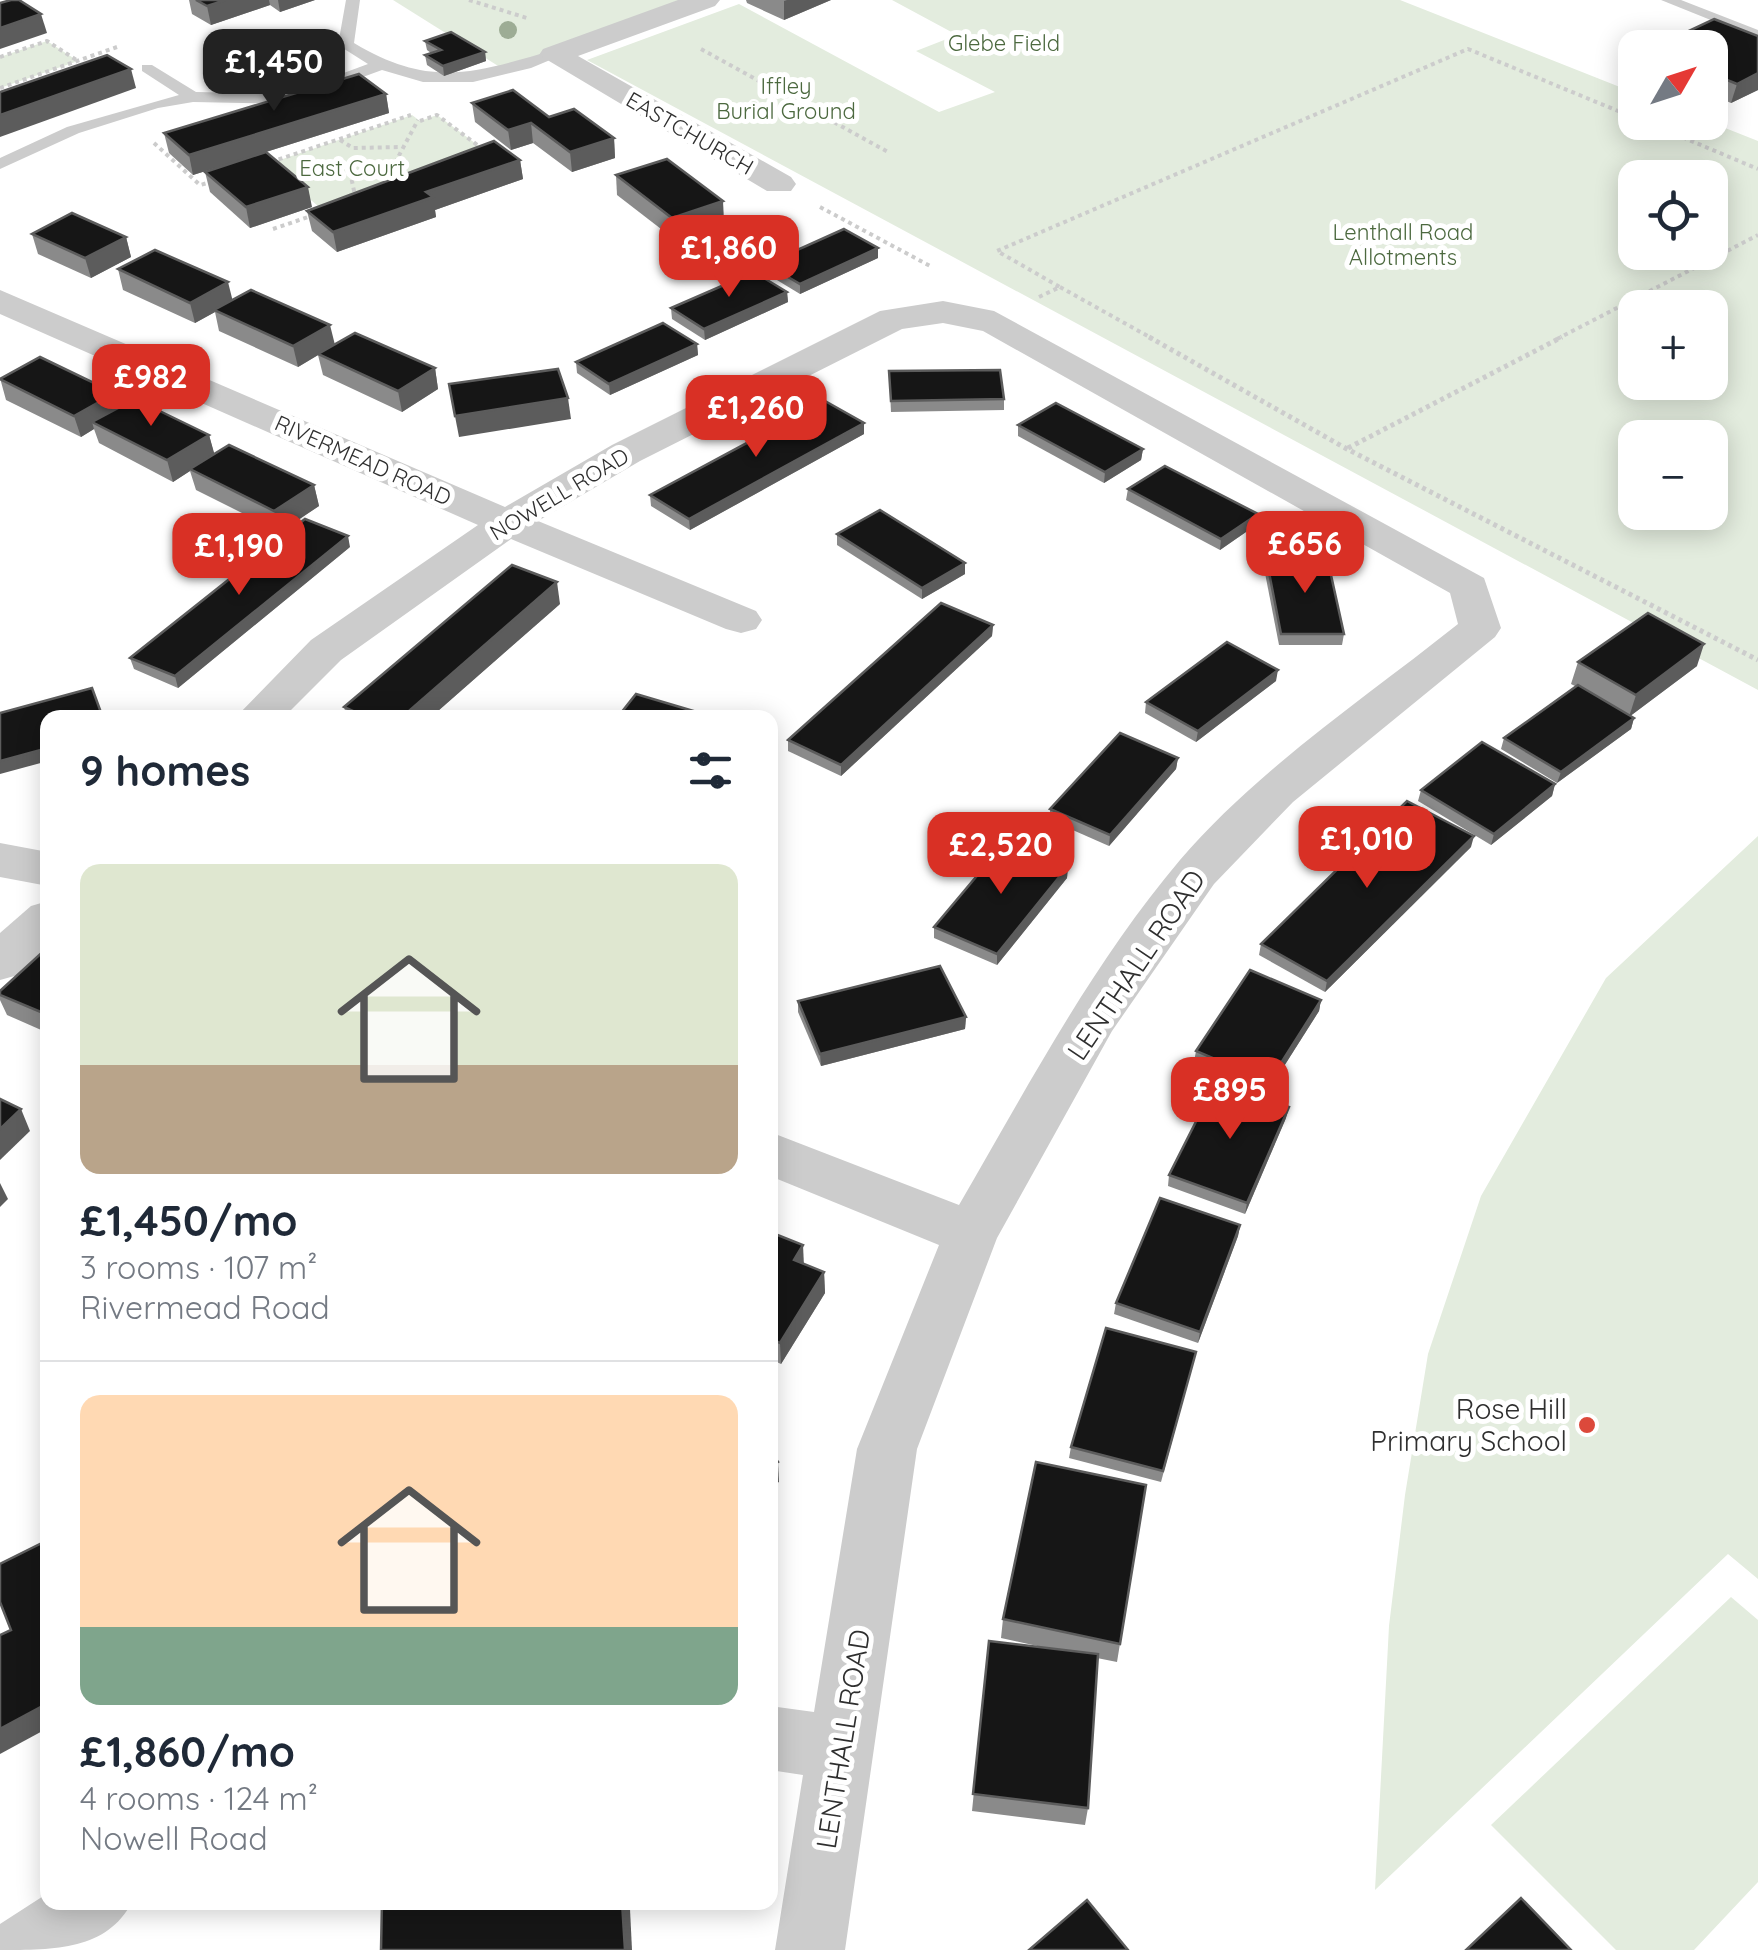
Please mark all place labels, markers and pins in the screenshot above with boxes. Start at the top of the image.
pin: £1,450 [193,29,355,114]
pin: £1,860 [648,215,810,300]
pin: £982 [92,344,210,429]
pin: £1,260 [675,375,837,460]
pin: £656 [1246,511,1364,596]
pin: £1,190 [158,513,320,598]
pin: £1,010 [1286,806,1448,891]
pin: £2,520 [920,812,1082,897]
pin: £895 [1171,1057,1289,1142]
place label: Rose Hill Primary School [1370,1391,1567,1458]
marker: Rose Hill Primary School [1576,1414,1598,1436]

